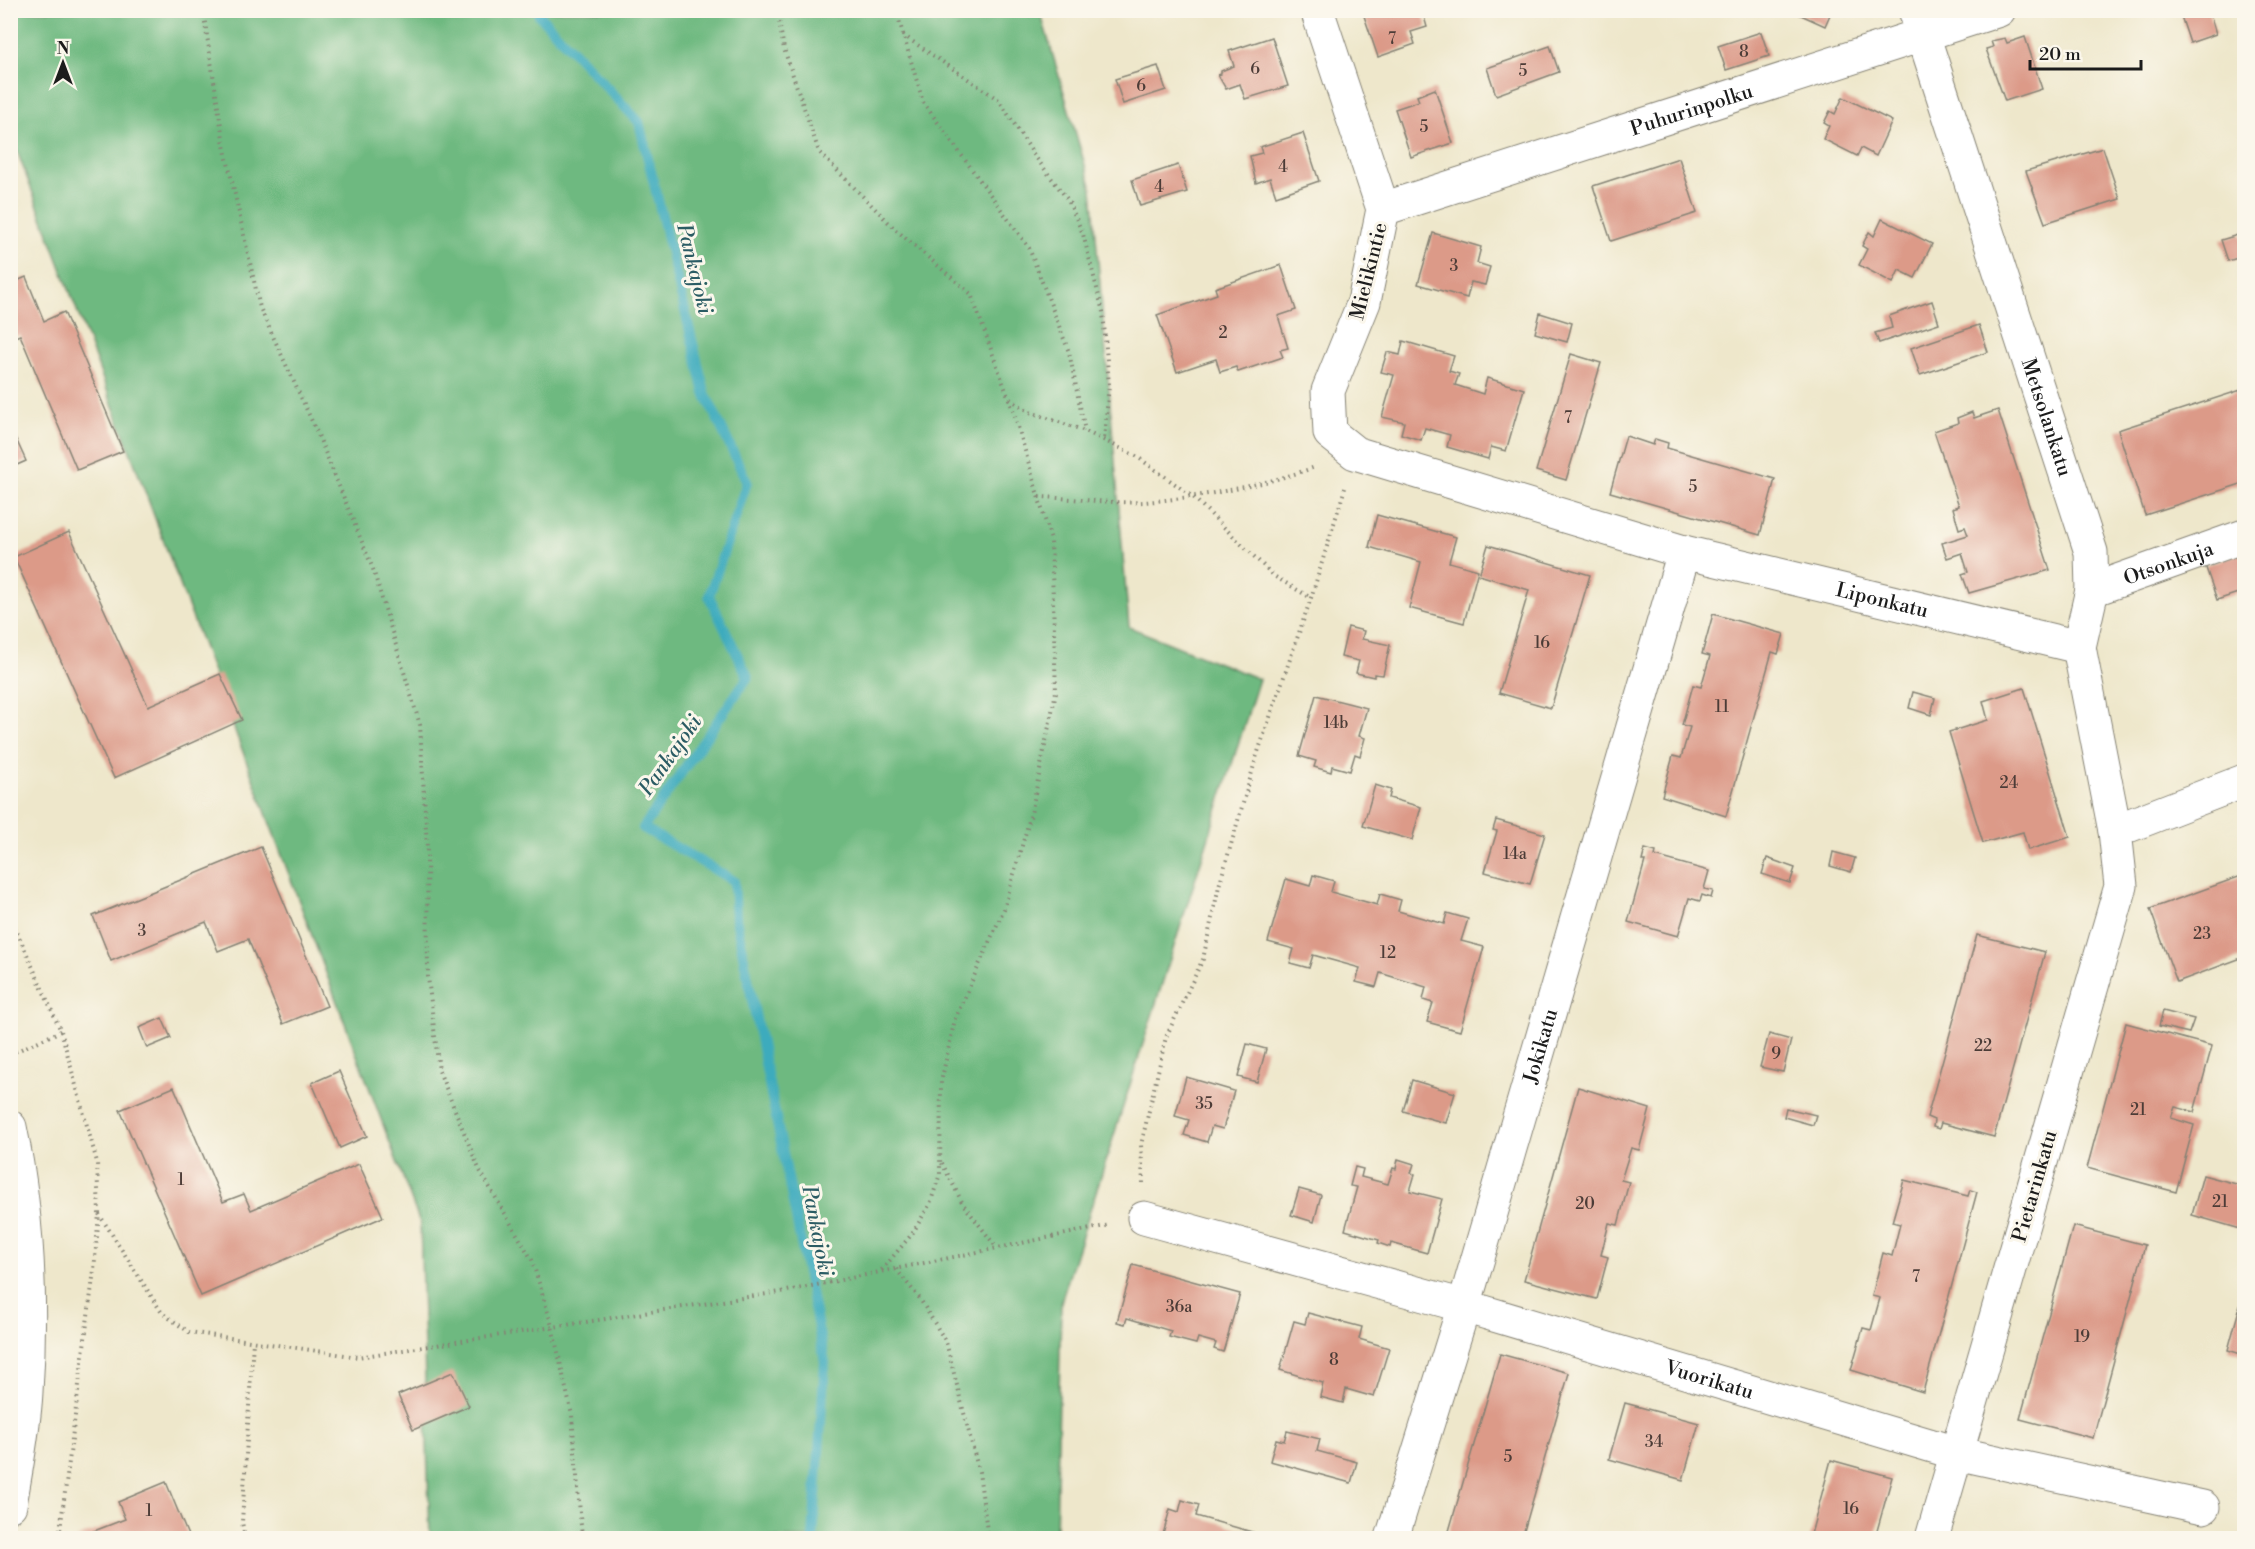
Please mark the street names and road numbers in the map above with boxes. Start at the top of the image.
street label: Puhurinpolku [1627,79,1757,142]
street label: Mielikintie [1345,220,1394,323]
street label: Metsolankatu [2015,355,2077,480]
street label: Otsonkuja [2120,537,2218,592]
street label: Liponkatu [1833,578,1931,624]
street label: Jokikatu [1518,1005,1564,1087]
street label: Pietarinkatu [2008,1127,2063,1245]
street label: Vuorikatu [1661,1355,1757,1406]

